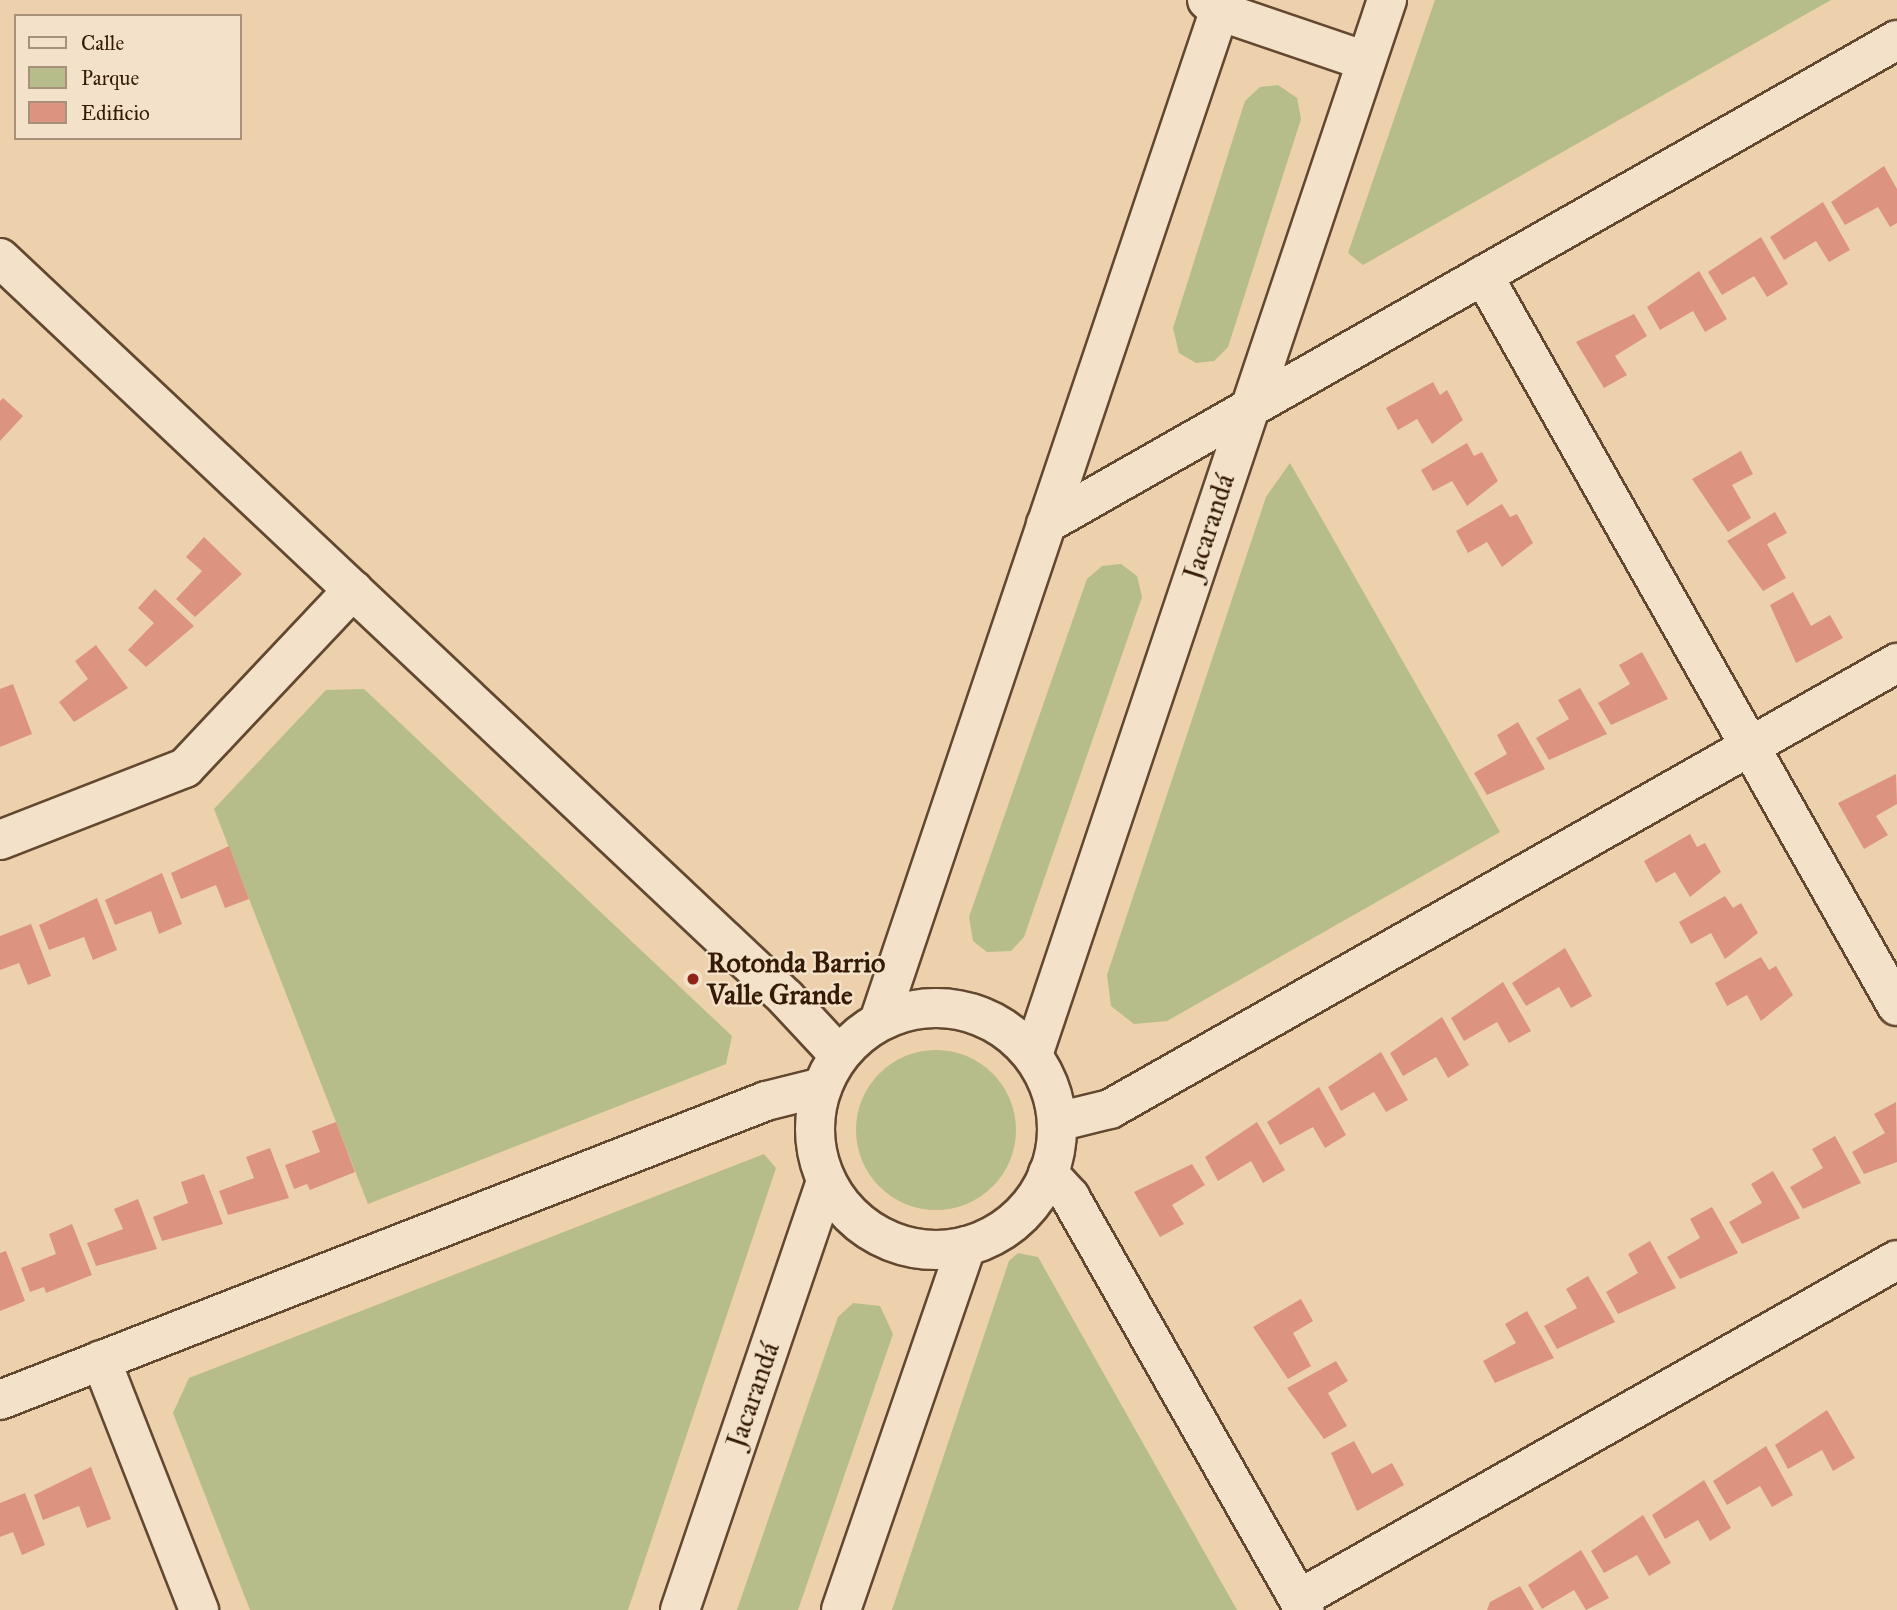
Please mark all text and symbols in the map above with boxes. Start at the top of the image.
legend [14,14,242,140]
text: Calle [81,30,124,56]
text: Parque [81,65,139,91]
text: Edificio [81,100,150,126]
street label: Jacarandá [1176,470,1242,584]
place label: Rotonda Barrio Valle Grande [707,946,885,1012]
marker: Rotonda Barrio Valle Grande [685,971,701,987]
street label: Jacarandá [719,1338,787,1452]

